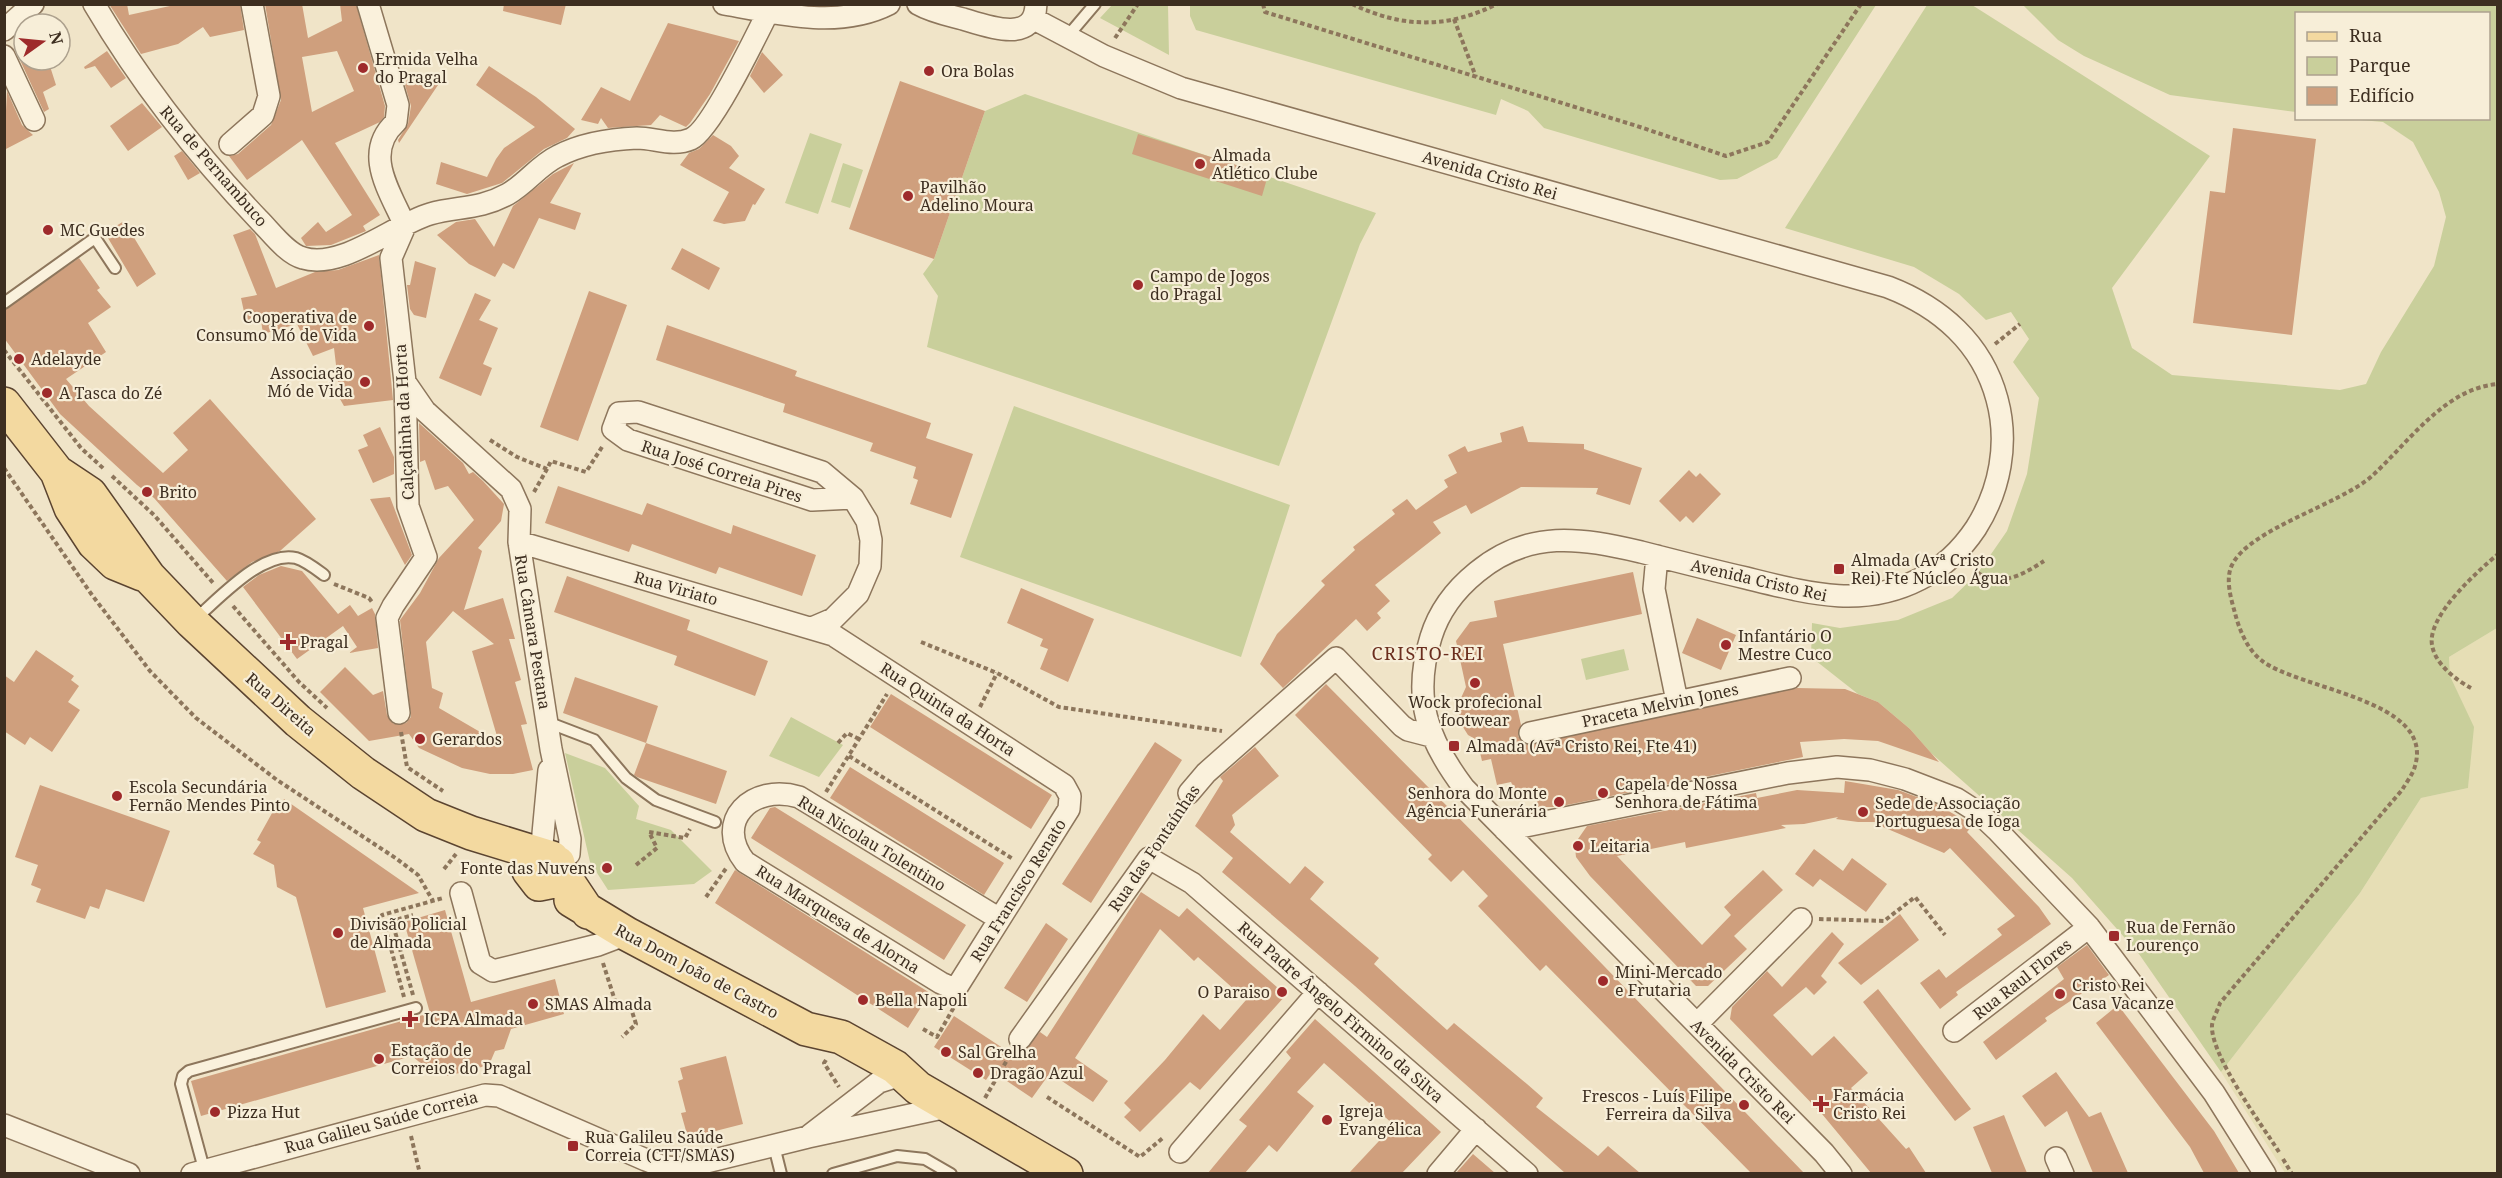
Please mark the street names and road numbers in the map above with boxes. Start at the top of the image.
street label: Rua de Pernambuco [155,101,273,231]
street label: Avenida Cristo Rei [1420,145,1560,205]
street label: Calçadinha da Horta [389,343,419,501]
street label: Rua José Correia Pires [639,435,805,507]
street label: Rua Câmara Pestana [510,553,556,711]
street label: Avenida Cristo Rei [1689,554,1829,606]
street label: Rua Viriato [631,566,721,610]
street label: Rua Quinta da Horta [876,657,1020,761]
street label: Rua Direita [241,667,321,741]
street label: Praceta Melvin Jones [1580,678,1740,732]
street label: Rua das Fontaínhas [1103,780,1205,916]
street label: Rua Nicolau Tolentino [794,790,950,896]
street label: Rua Francisco Renato [965,814,1071,966]
street label: Rua Marquesa de Alorna [752,860,924,978]
street label: Rua Padre Ângelo Firmino da Silva [1233,917,1449,1107]
street label: Rua Dom João de Castro [611,918,783,1024]
street label: Rua Raul Flores [1968,934,2076,1024]
street label: Avenida Cristo Rei [1686,1014,1800,1128]
street label: Rua Galileu Saúde Correia [282,1086,480,1158]

